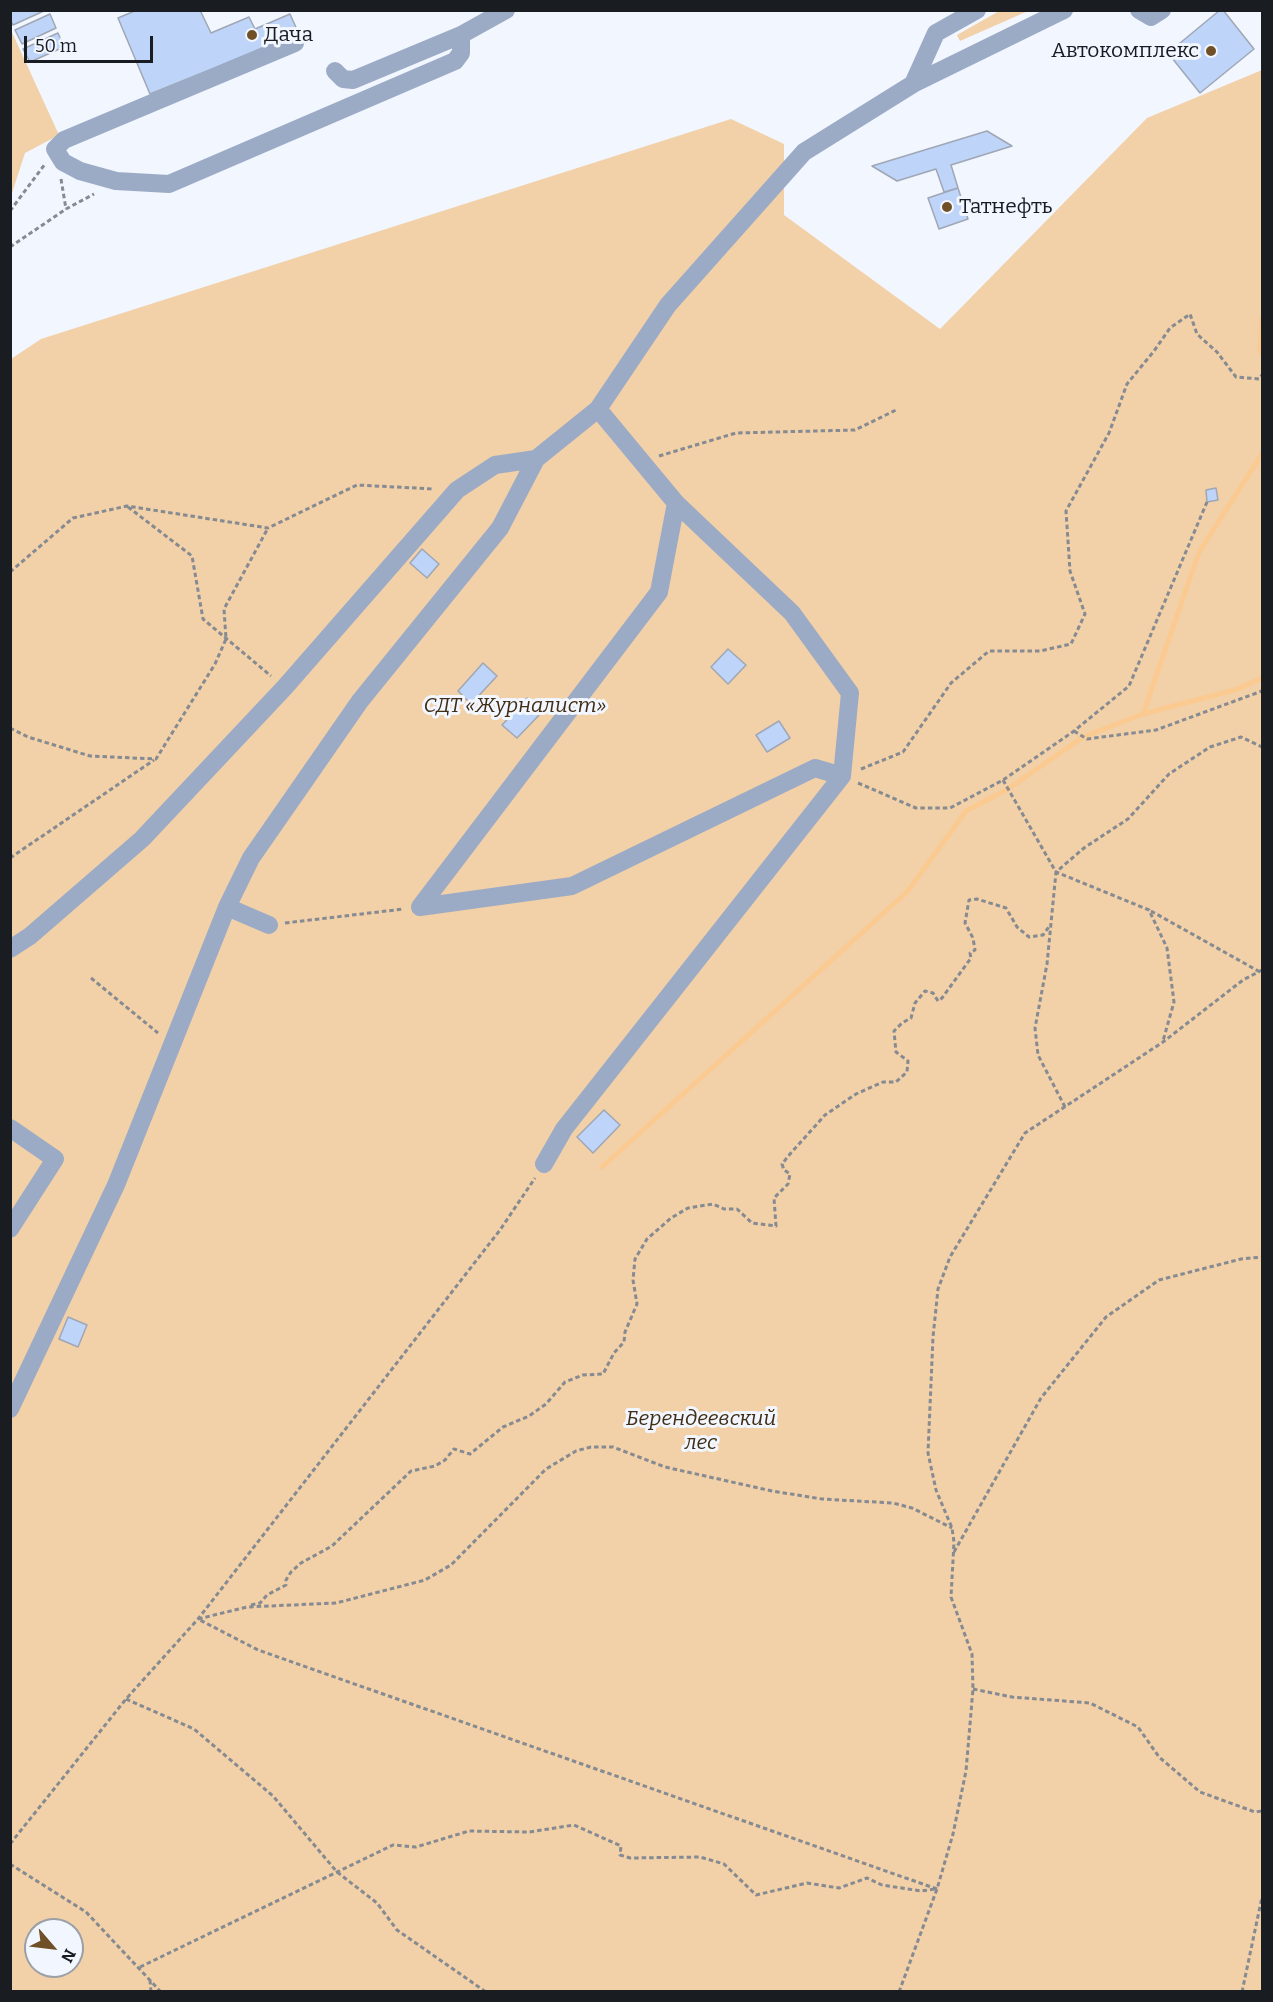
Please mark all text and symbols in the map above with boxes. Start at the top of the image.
place label: Дача [264,22,313,48]
scale bar [27,24,156,62]
marker: Дача [245,28,259,42]
text: 50 m [35,35,77,57]
place label: Автокомплекс [1051,38,1199,64]
marker: Автокомплекс [1204,44,1218,58]
place label: Татнефть [959,194,1052,220]
marker: Татнефть [940,200,954,214]
park label: СДТ «Журналист» [424,693,606,719]
park label: Берендеевский лес [626,1406,776,1456]
north arrow [24,1918,84,1978]
text: N [57,1946,80,1966]

